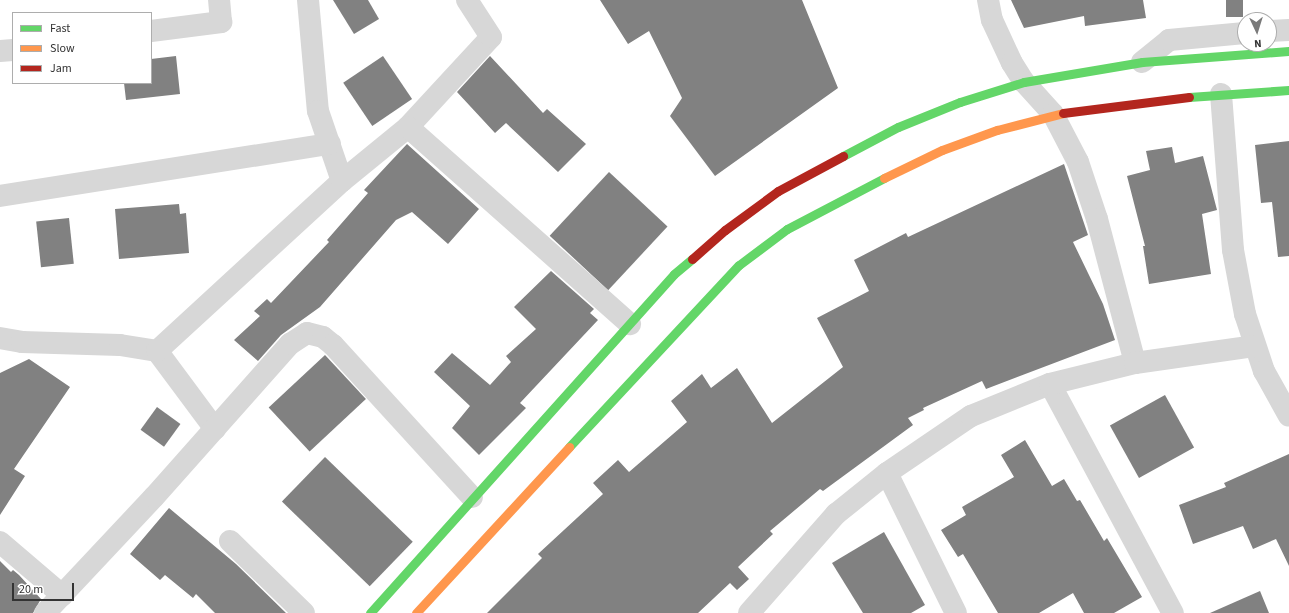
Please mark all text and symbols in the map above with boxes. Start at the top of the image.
legend [12,12,152,84]
north arrow [1237,12,1277,52]
text: Fast [50,20,70,37]
text: N [1254,36,1262,51]
text: Slow [50,40,75,57]
text: Jam [50,60,72,77]
scale bar [14,575,76,601]
text: 20 m [19,581,43,598]

